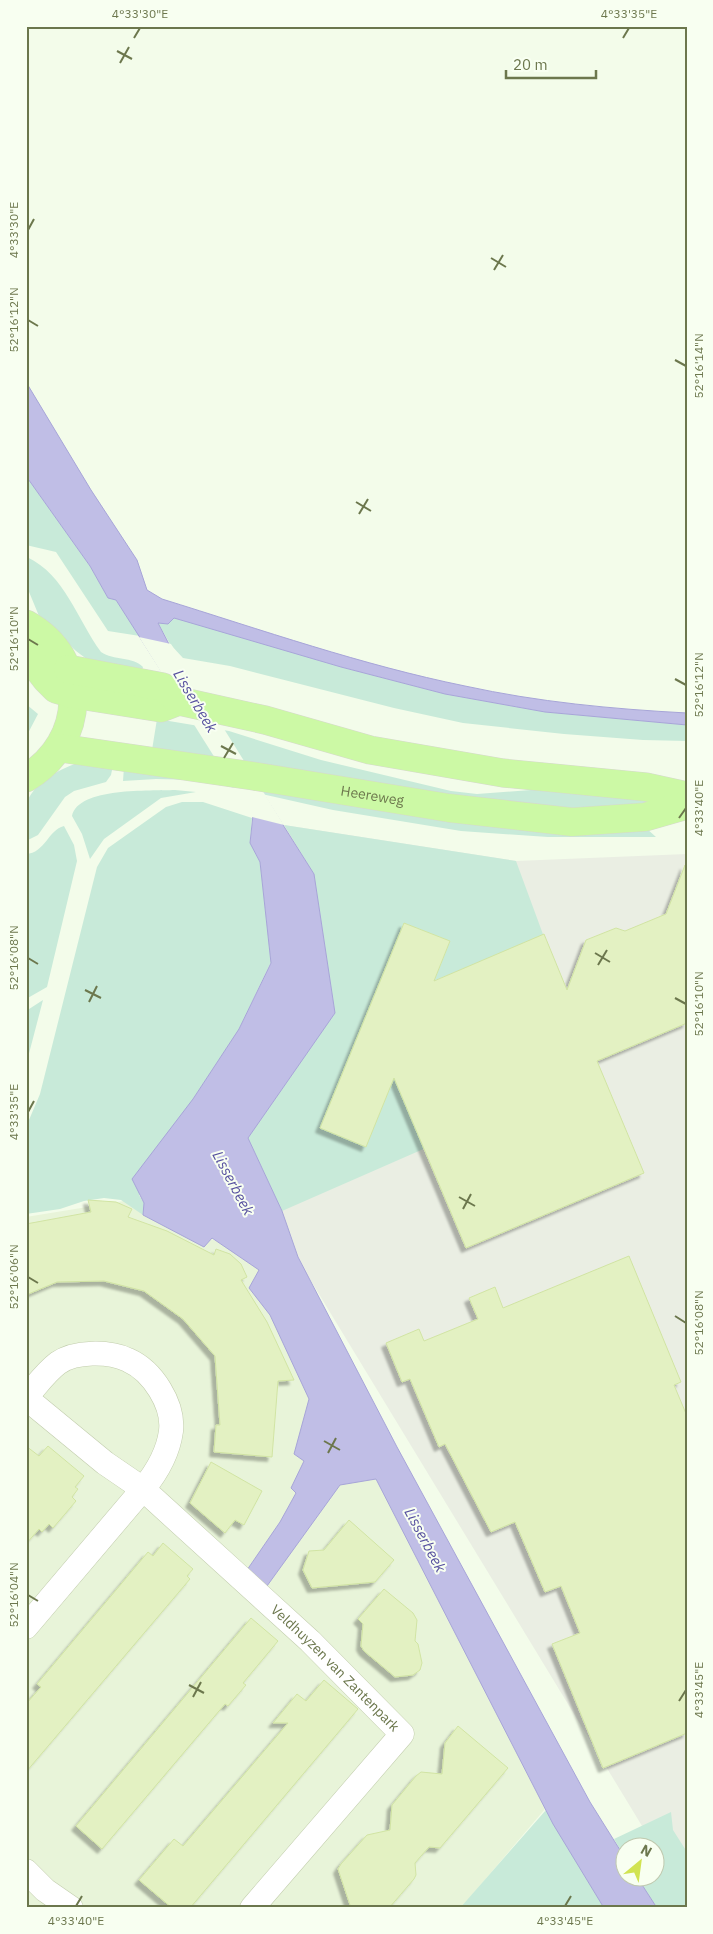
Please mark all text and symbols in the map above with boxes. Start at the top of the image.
text: 4°33'30"E [112,6,168,21]
text: 4°33'35"E [601,6,657,21]
scale bar [506,48,596,80]
text: 20 m [513,55,548,74]
text: 4°33'30"E [6,202,21,258]
text: 52°16'12"N [6,287,21,353]
text: 52°16'14"N [691,333,706,399]
text: 52°16'10"N [6,606,21,672]
text: 52°16'12"N [691,652,706,718]
water label: Lisserbeek [169,666,222,736]
text: 4°33'40"E [691,780,706,836]
street label: Heereweg [339,781,406,810]
text: 52°16'08"N [6,925,21,991]
text: 52°16'10"N [691,971,706,1037]
text: 4°33'35"E [6,1084,21,1140]
water label: Lisserbeek [209,1147,258,1218]
text: 52°16'06"N [6,1244,21,1310]
text: 52°16'08"N [691,1290,706,1356]
water label: Lisserbeek [401,1504,450,1575]
text: 52°16'04"N [6,1562,21,1628]
street label: Veldhuyzen van Zantenpark [267,1601,404,1736]
text: 4°33'45"E [691,1662,706,1718]
north arrow [616,1836,666,1886]
text: N [638,1840,655,1861]
text: 4°33'40"E [48,1913,104,1928]
text: 4°33'45"E [537,1913,593,1928]

